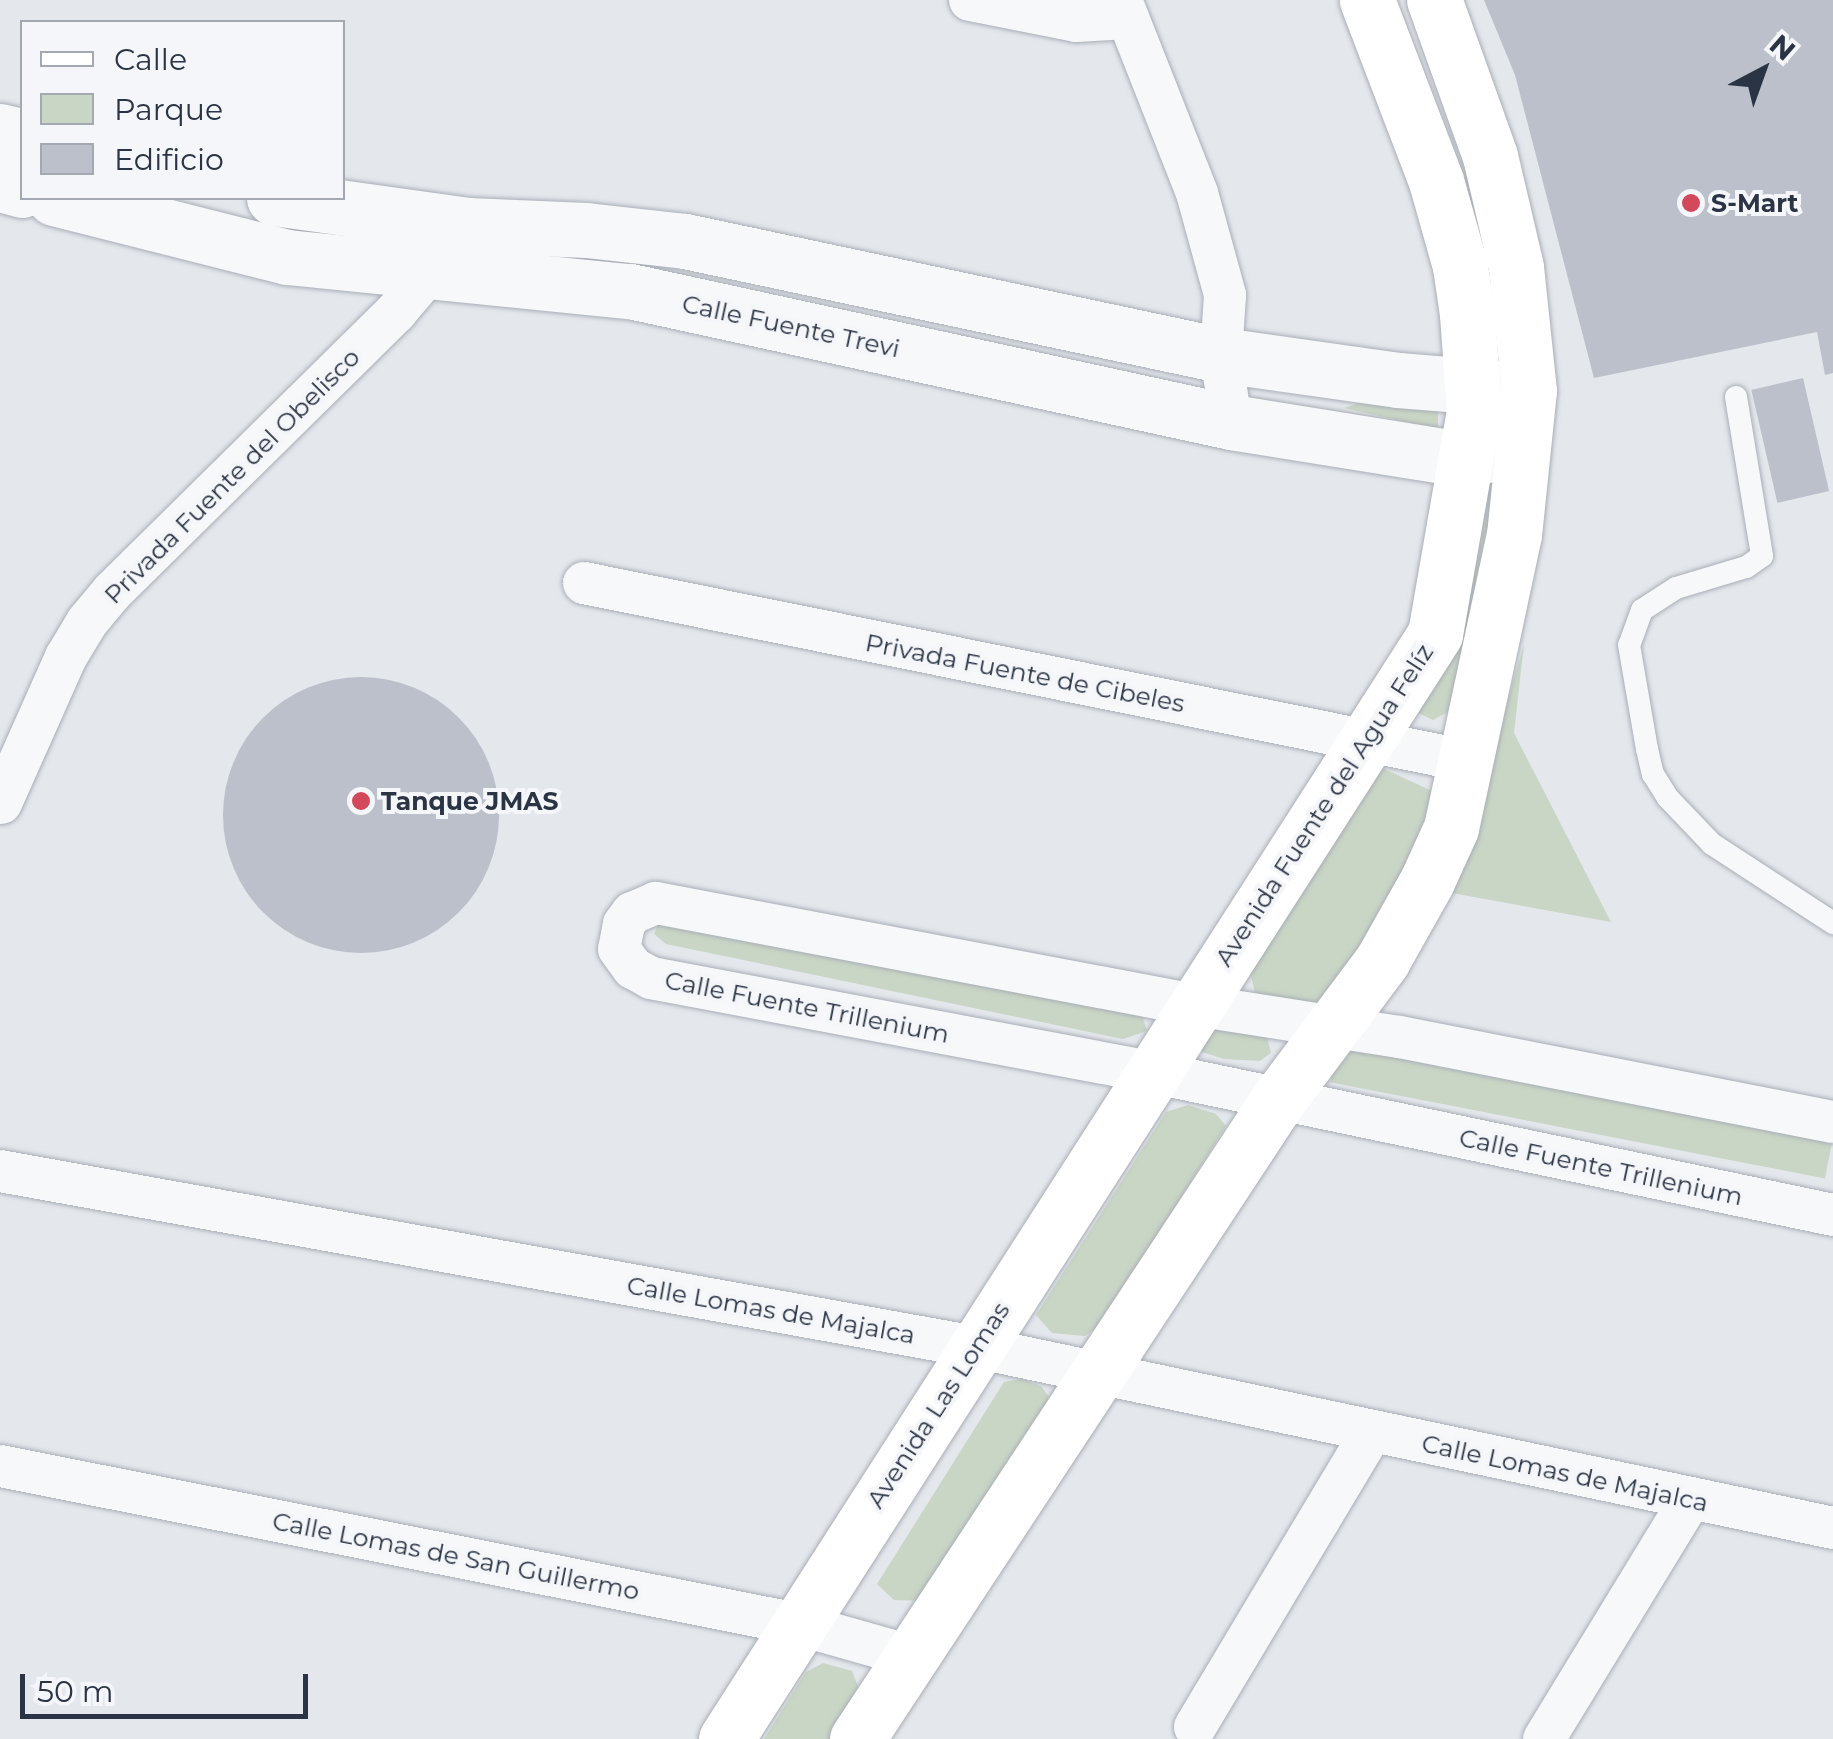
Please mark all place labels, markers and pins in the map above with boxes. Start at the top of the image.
place label: S-Mart [1711,188,1798,218]
marker: S-Mart [1680,192,1702,214]
place label: Tanque JMAS [381,786,558,816]
marker: Tanque JMAS [350,790,372,812]

